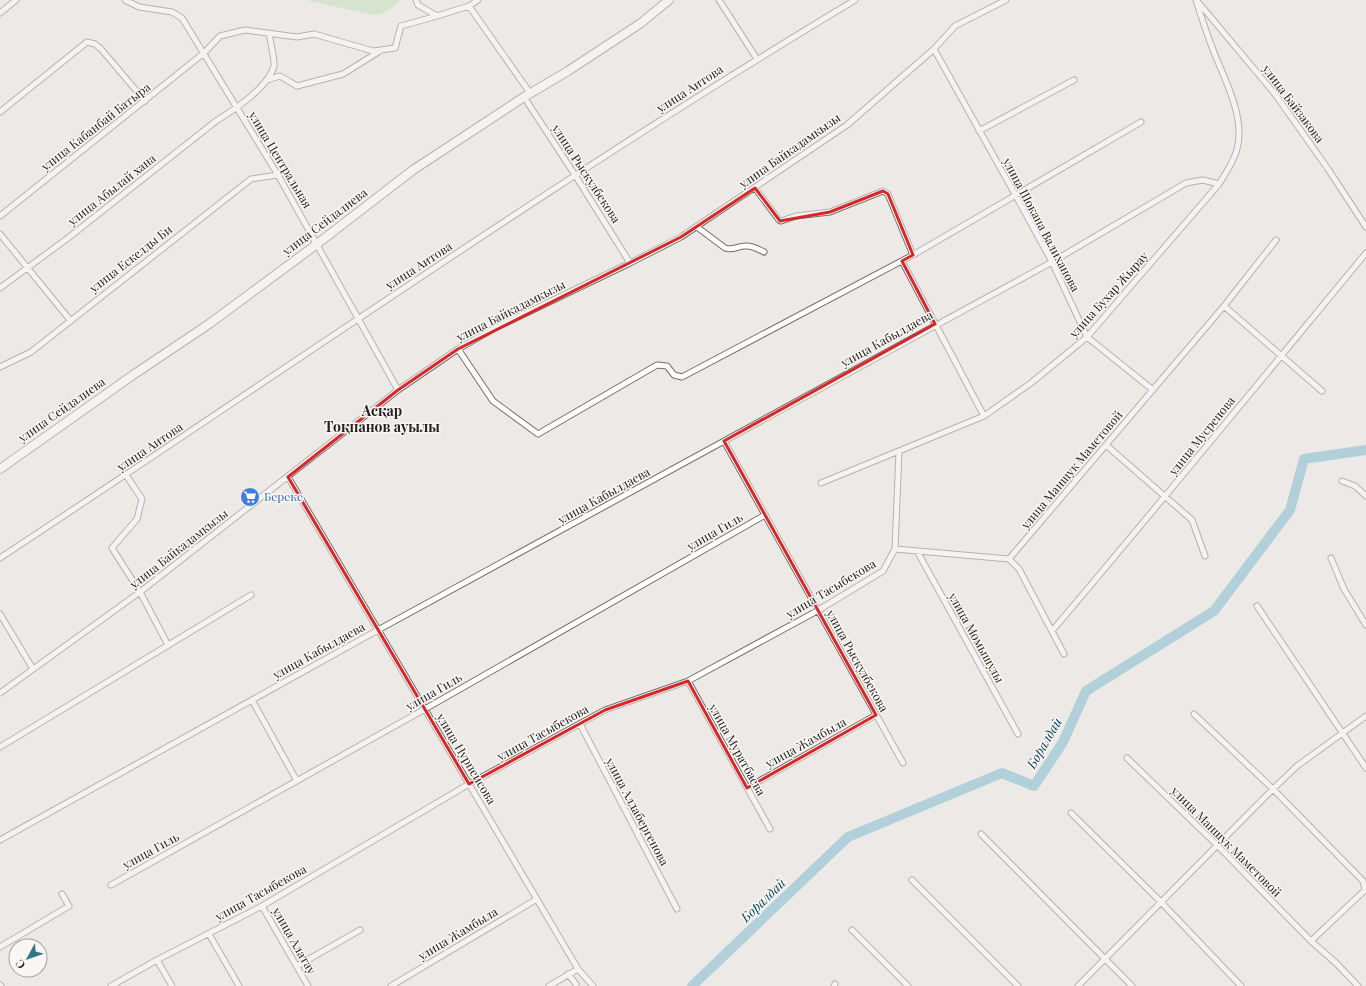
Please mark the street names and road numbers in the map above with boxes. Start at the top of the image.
street label: улица Байзакова [1259,60,1328,146]
street label: улица Аитова [652,61,726,116]
street label: улица Кабанбай Батыра [37,79,153,175]
street label: улица Центральная [245,107,316,211]
street label: улица Байкадамкызы [735,109,843,192]
street label: улица Рыскулбекова [548,120,625,226]
street label: улица Абылай хана [63,150,159,229]
street label: улица Шокана Валиханова [999,154,1084,294]
street label: улица Сейдалиева [278,184,370,259]
street label: улица Ескелды Би [85,221,175,296]
street label: улица Аитова [381,238,455,293]
street label: улица Бухар Жырау [1065,248,1151,341]
street label: улица Байкадамкызы [452,276,568,345]
street label: улица Кабылдаева [837,306,935,371]
street label: улица Сейдалиева [14,373,108,446]
street label: улица Мусрепова [1164,393,1238,479]
street label: улица Маншук Маметовой [1016,406,1126,533]
street label: улица Аитова [113,418,186,475]
street label: улица Кабылдаева [554,463,652,528]
street label: улица Байкадамкызы [125,505,231,592]
street label: улица Гиль [683,509,745,554]
street label: улица Тасыбекова [782,555,878,622]
street label: улица Момышулы [945,589,1008,685]
street label: улица Рыскулбекова [823,606,893,714]
street label: улица Кабылдаева [269,618,367,683]
street label: улица Гиль [402,669,464,714]
street label: улица Тасыбекова [493,700,591,764]
street label: улица Муратбаева [706,700,770,798]
street label: улица Нурпеисова [433,709,500,807]
street label: улица Жамбыла [761,713,849,771]
street label: улица Алдабергенова [602,754,673,868]
street label: улица Маншук Маметовой [1167,782,1286,900]
street label: улица Гиль [119,828,182,873]
street label: улица Тасыбекова [211,860,309,924]
street label: улица Алатау [269,903,320,977]
street label: улица Жамбыла [414,903,500,964]

